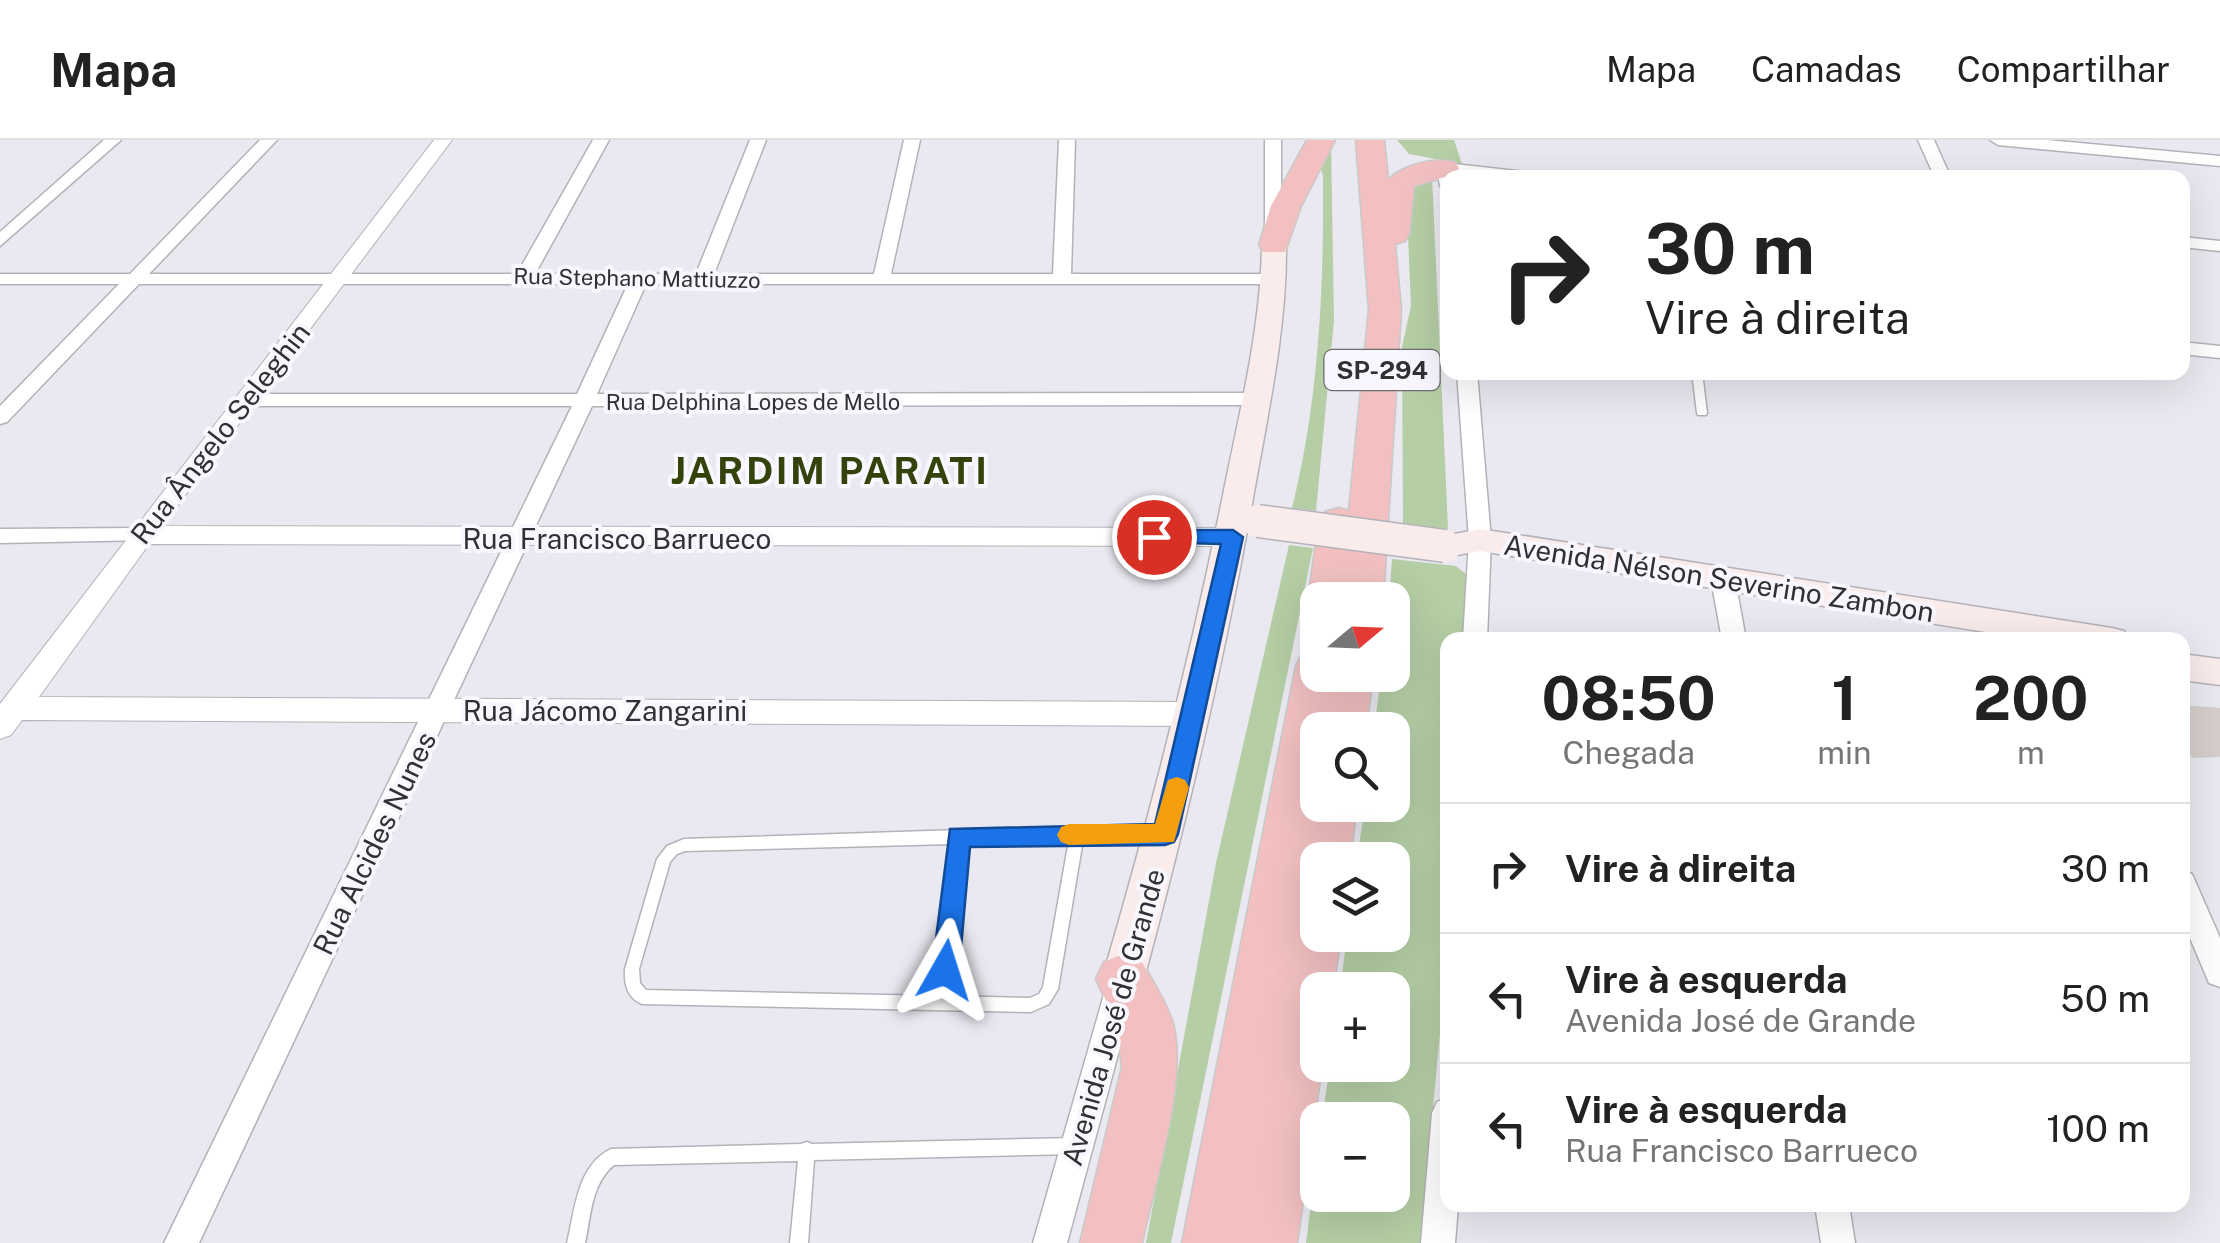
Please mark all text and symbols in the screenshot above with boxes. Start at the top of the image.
text: Mapa [50,41,177,98]
text: Mapa [1606,49,1696,90]
text: Camadas [1751,49,1902,90]
text: Compartilhar [1957,49,2170,90]
text: 30 m [1645,207,1815,290]
icon: right [1480,210,1610,340]
street label: Rua Stephano Mattiuzzo [513,263,761,293]
text: Vire à direita [1645,291,1910,344]
street label: Rua Ângelo Seleghin [123,316,317,550]
road number: SP-294 [1324,350,1440,390]
street label: Rua Delphina Lopes de Mello [606,389,900,415]
district label: JARDIM PARATI [671,448,989,493]
pin [1112,495,1197,580]
icon: arrive [1127,510,1182,565]
street label: Rua Francisco Barrueco [463,522,771,555]
street label: Avenida Nélson Severino Zambon [1502,528,1936,628]
north arrow [1300,582,1410,692]
map controls [1300,582,1410,1212]
text: 08:50 [1542,663,1716,734]
text: 1 [1832,663,1857,734]
text: 200 [1973,663,2088,734]
street label: Rua Jácomo Zangarini [463,694,747,727]
button: search [1300,712,1410,822]
street label: Rua Alcides Nunes [306,726,442,960]
text: Chegada [1562,734,1695,771]
text: min [1817,734,1872,771]
text: m [2017,734,2045,771]
icon: right [1480,841,1535,896]
button: layers [1300,842,1410,952]
text: Vire à direita [1565,846,1796,891]
text: 30 m [2061,846,2150,891]
street label: Avenida José de Grande [1055,865,1171,1169]
position arrow [893,918,997,1022]
text: Vire à esquerda [1565,957,1848,1002]
icon: left [1480,971,1535,1026]
button: + [1300,972,1410,1082]
text: 50 m [2060,976,2150,1021]
text: Avenida José de Grande [1565,1002,1916,1039]
text: Vire à esquerda [1565,1087,1848,1132]
icon: left [1480,1101,1535,1156]
button: − [1300,1102,1410,1212]
text: 100 m [2046,1106,2150,1151]
text: Rua Francisco Barrueco [1565,1132,1918,1169]

